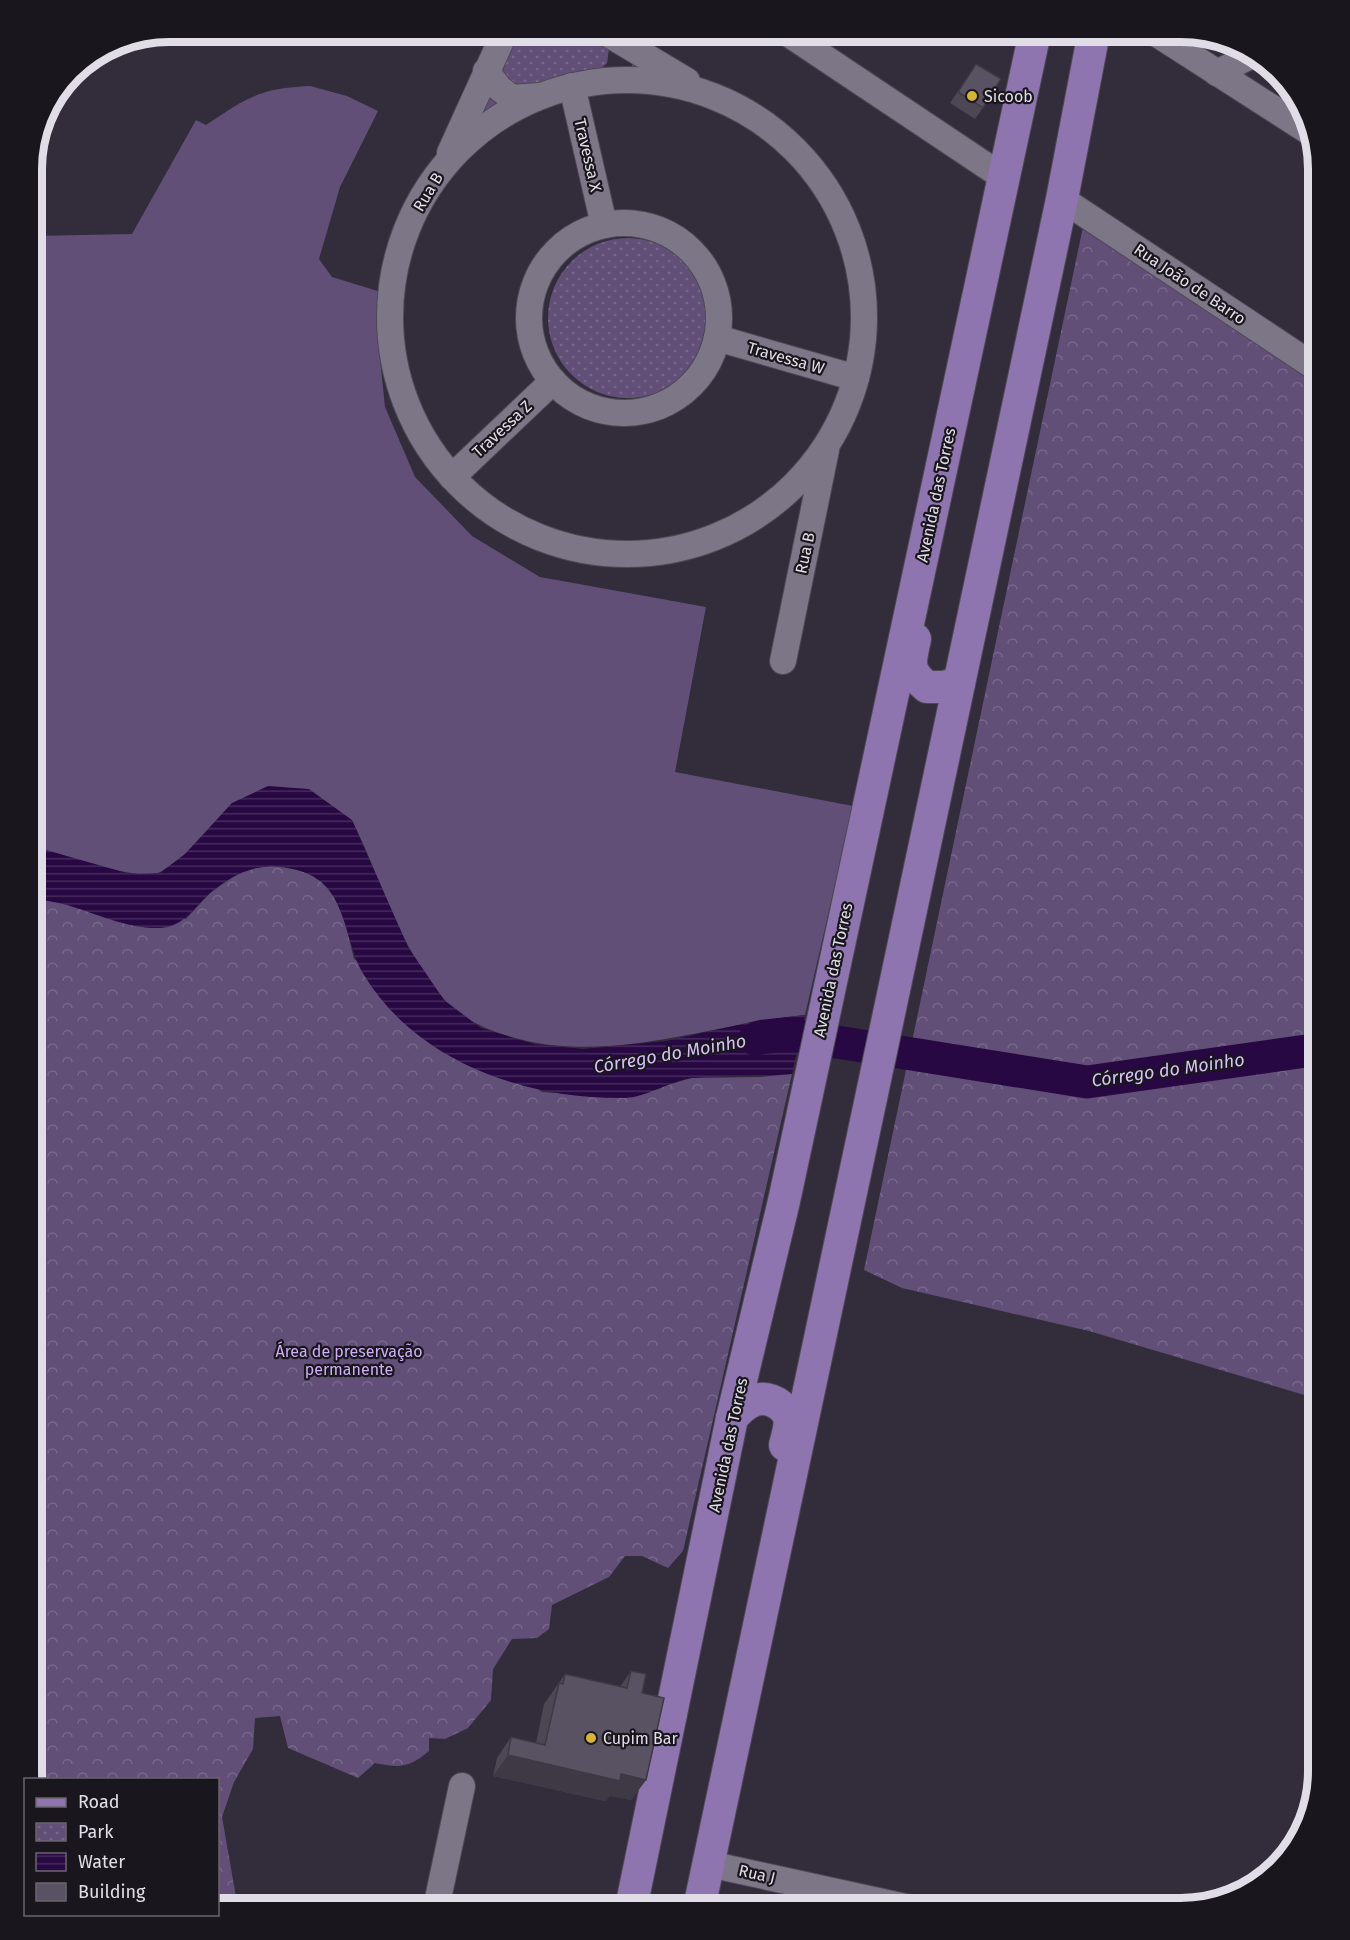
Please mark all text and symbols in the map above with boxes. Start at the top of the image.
place label: Sicoob [984,87,1033,106]
marker: Sicoob [965,89,979,103]
street label: Travessa X [570,117,606,194]
street label: Rua B [409,169,447,215]
street label: Rua João de Barro [1131,240,1249,328]
street label: Travessa W [745,338,827,378]
street label: Travessa Z [468,397,536,461]
street label: Avenida das Torres [912,426,960,564]
street label: Rua B [791,530,819,575]
street label: Avenida das Torres [809,901,857,1039]
water label: Córrego do Moinho [592,1030,748,1078]
water label: Córrego do Moinho [1090,1048,1246,1092]
park label: Área de preservação permanente [275,1341,423,1379]
street label: Avenida das Torres [704,1376,752,1514]
place label: Cupim Bar [603,1729,678,1748]
marker: Cupim Bar [584,1731,598,1745]
legend [24,1778,219,1916]
text: Road [78,1791,120,1813]
text: Park [78,1821,114,1843]
text: Water [78,1851,125,1873]
street label: Rua J [737,1861,777,1887]
text: Building [78,1881,146,1903]

